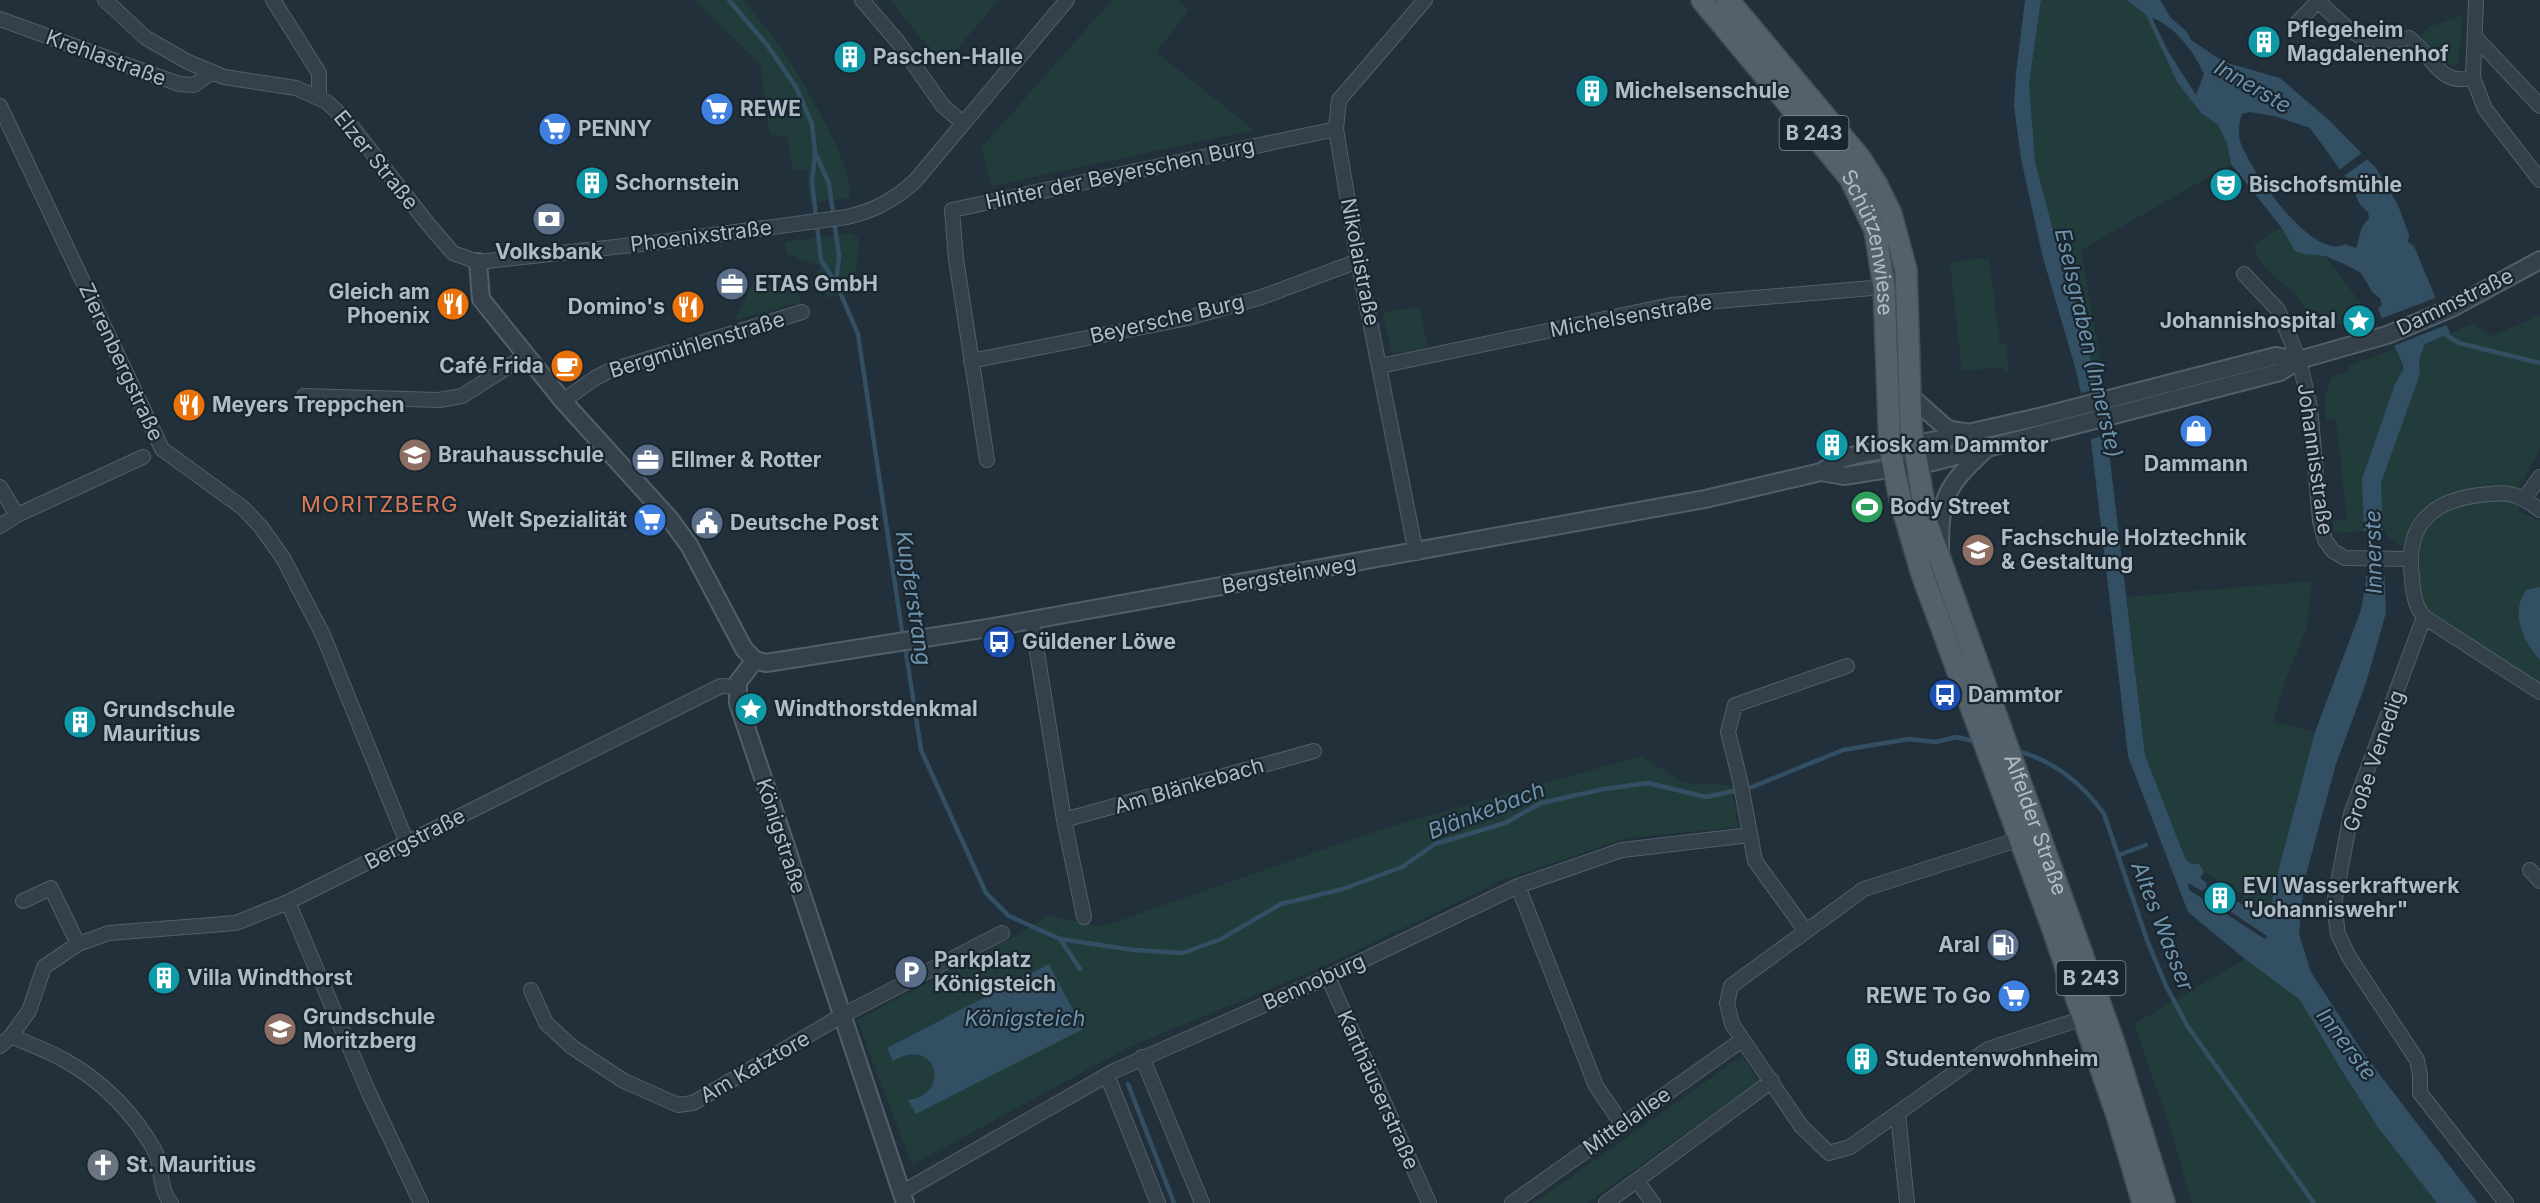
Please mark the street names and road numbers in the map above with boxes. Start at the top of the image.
street label: Krehlastraße [43,24,170,91]
street label: Elzer Straße [329,105,424,214]
road number: B 243 [1780,116,1848,150]
street label: Hinter der Beyerschen Burg [983,133,1257,214]
street label: Schützenwiese [1836,164,1898,316]
street label: Nikolaistraße [1336,196,1385,328]
street label: Phoenixstraße [629,214,773,257]
street label: Dammstraße [2392,263,2517,341]
street label: Zierenbergstraße [74,279,169,445]
street label: Beyersche Burg [1087,289,1246,348]
street label: Michelsenstraße [1548,289,1714,342]
street label: Bergmühlenstraße [606,306,788,383]
street label: Johannisstraße [2292,382,2338,536]
street label: Bergsteinweg [1220,550,1358,599]
street label: Große Venedig [2338,687,2409,835]
street label: Alfelder Straße [1999,751,2073,899]
street label: Am Blänkebach [1111,752,1267,819]
street label: Königstraße [751,775,812,896]
street label: Bergstraße [360,803,469,874]
street label: Bennoburg [1259,948,1369,1015]
road number: B 243 [2056,961,2126,995]
street label: Karthäuserstraße [1332,1006,1425,1173]
street label: Am Katztore [696,1025,814,1108]
street label: Mittelallee [1578,1081,1675,1160]

